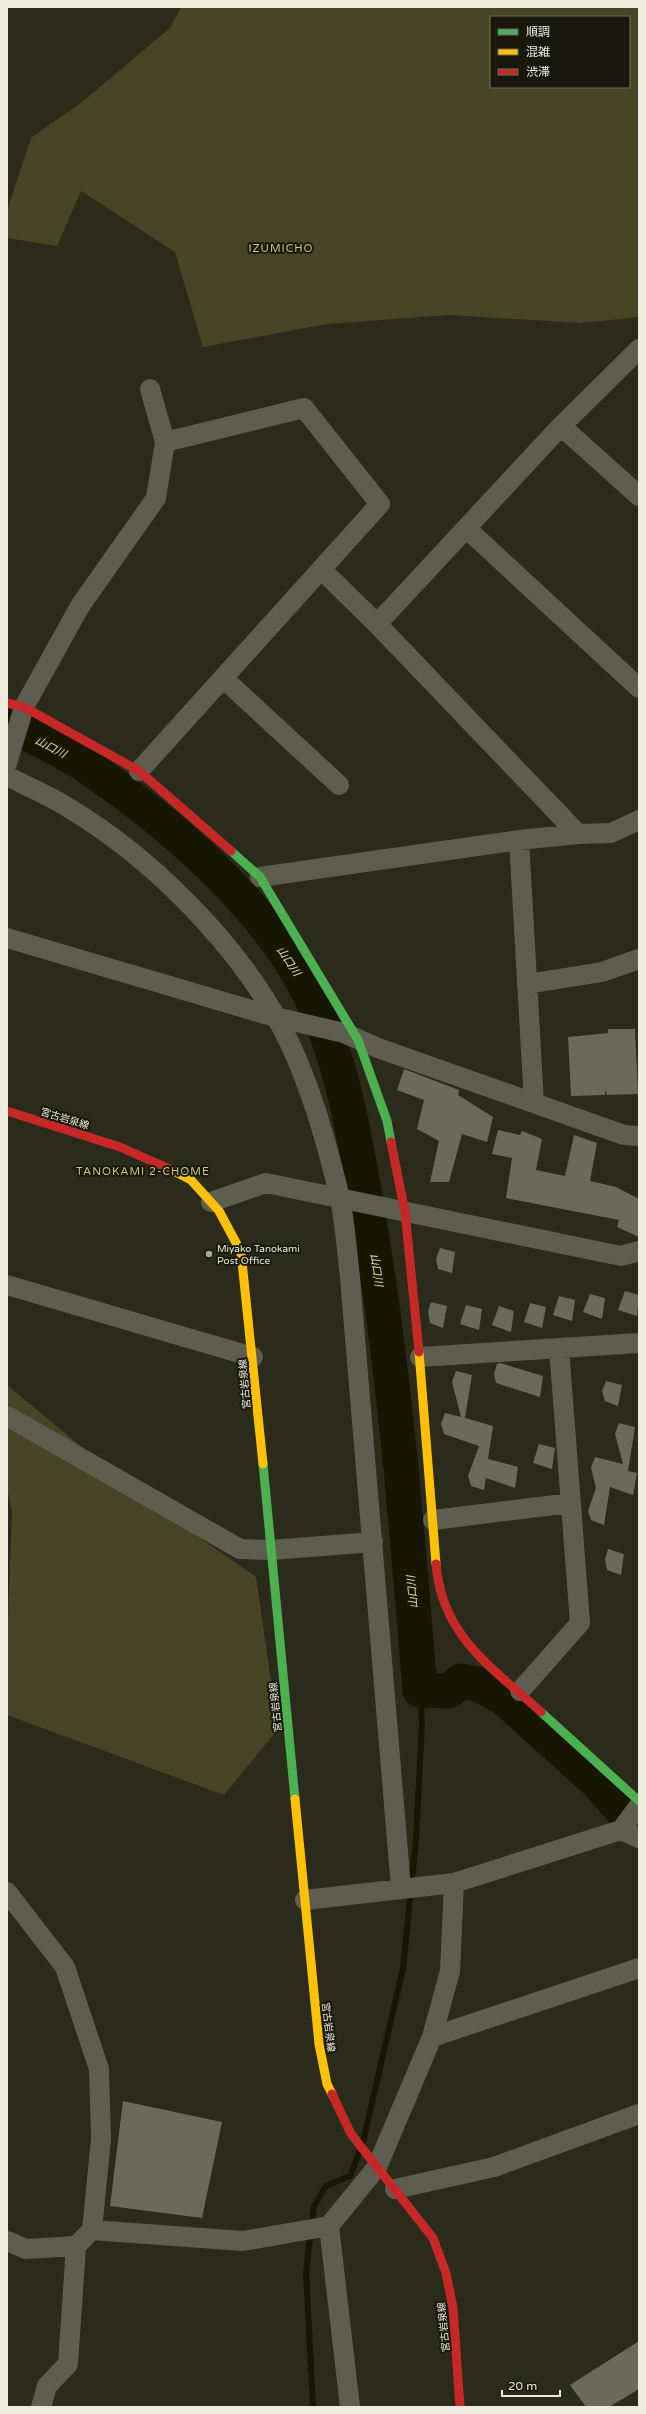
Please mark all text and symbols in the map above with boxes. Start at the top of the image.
legend [490,16,630,88]
text: 順調 [526,25,550,39]
text: 混雑 [526,45,550,59]
text: 渋滞 [526,65,550,79]
district label: IZUMICHO [248,242,314,255]
water label: 山口川 [33,734,69,761]
water label: 山口川 [274,944,304,979]
street label: 宮古岩泉線 [39,1106,90,1132]
district label: TANOKAMI 2-CHOME [76,1165,210,1178]
place label: Miyako Tanokami Post Office [217,1243,300,1267]
marker: Miyako Tanokami Post Office [204,1249,214,1259]
water label: 山口川 [368,1253,385,1288]
street label: 宮古岩泉線 [237,1358,253,1409]
water label: 山口川 [404,1574,420,1609]
street label: 宮古岩泉線 [267,1681,285,1732]
street label: 宮古岩泉線 [319,2002,337,2053]
street label: 宮古岩泉線 [435,2301,453,2352]
scale bar [502,2372,560,2398]
text: 20 m [508,2379,537,2393]

